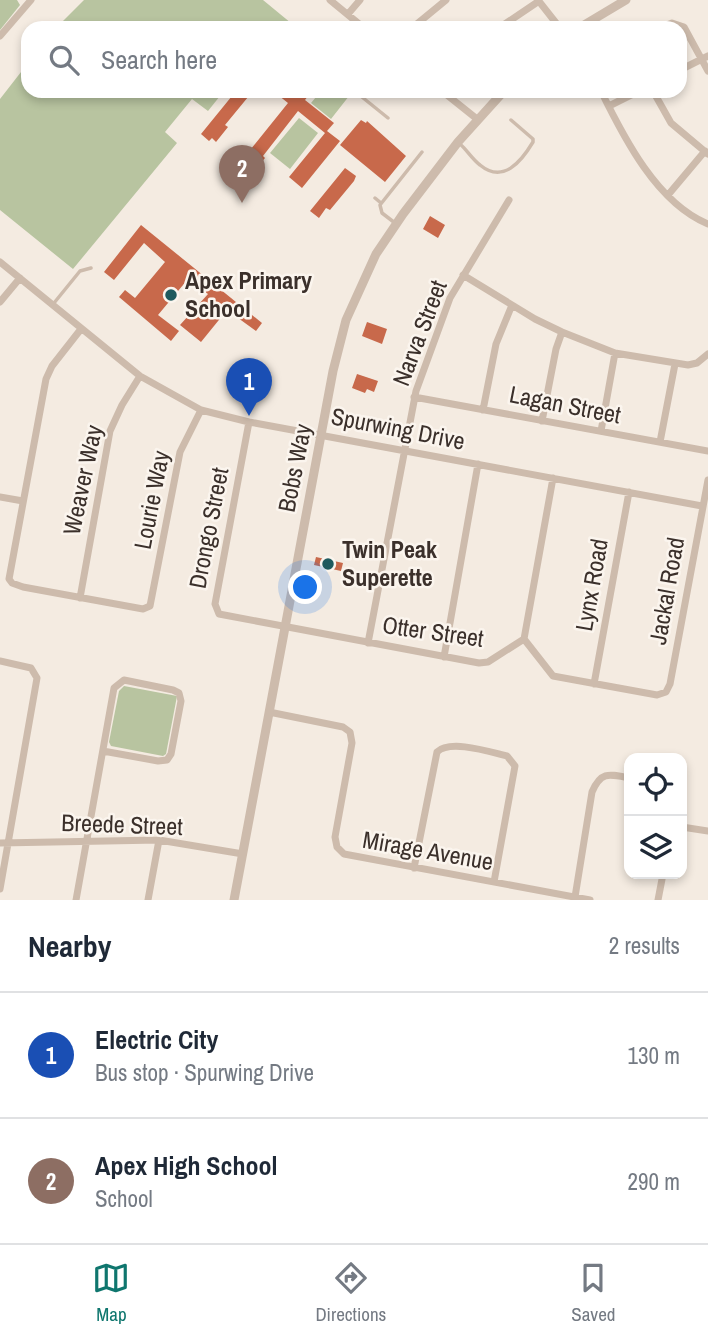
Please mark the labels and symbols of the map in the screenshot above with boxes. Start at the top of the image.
pin: 2 [219,145,265,203]
place label: Apex Primary School [185,264,312,324]
street label: Narva Street [384,275,454,390]
marker: Apex Primary School [163,287,179,303]
pin: 1 [226,358,272,416]
street label: Lagan Street [507,378,624,431]
street label: Spurwing Drive [329,399,468,457]
street label: Bobs Way [270,421,318,515]
street label: Weaver Way [55,422,109,538]
street label: Lourie Way [126,448,176,552]
street label: Drongo Street [181,464,236,591]
place label: Twin Peak Superette [342,533,437,593]
street label: Jackal Road [641,535,691,647]
street label: Lynx Road [567,536,615,634]
marker: Twin Peak Superette [320,556,336,572]
your location [288,570,322,604]
street label: Otter Street [381,608,486,654]
street label: Breede Street [61,806,184,842]
street label: Mirage Avenue [360,823,496,877]

